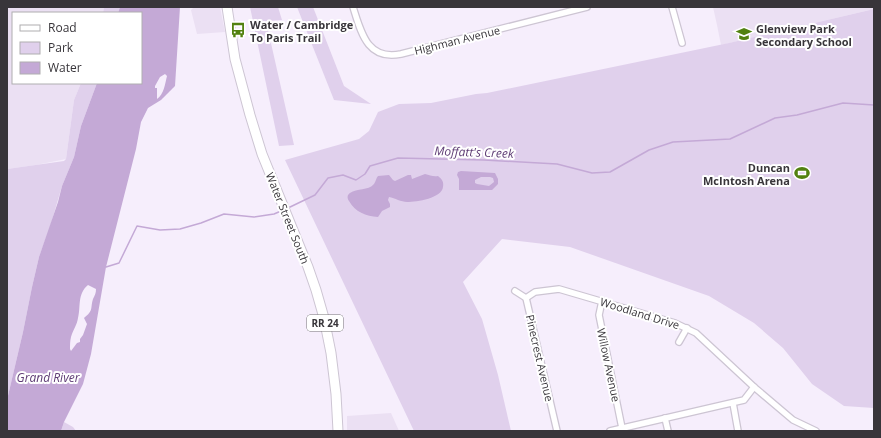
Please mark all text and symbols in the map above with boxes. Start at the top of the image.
legend [12,12,142,84]
place label: Water / Cambridge To Paris Trail [250,17,354,45]
text: Road [48,19,77,36]
bus stop icon: Water / Cambridge To Paris Trail [229,21,247,39]
place label: Glenview Park Secondary School [756,21,852,49]
street label: Highman Avenue [413,22,501,58]
school or university icon: Glenview Park Secondary School [735,25,753,43]
text: Park [48,39,74,56]
text: Water [48,59,82,76]
water label: Moffatt's Creek [434,142,515,162]
place label: Duncan McIntosh Arena [703,160,790,188]
sports icon: Duncan McIntosh Arena [793,164,811,182]
street label: Water Street South [263,170,313,266]
street label: Woodland Drive [598,294,682,332]
street label: Pinecrest Avenue [523,313,557,403]
road number: RR 24 [307,315,343,331]
street label: Willow Avenue [594,327,624,403]
water label: Grand River [17,369,81,386]

